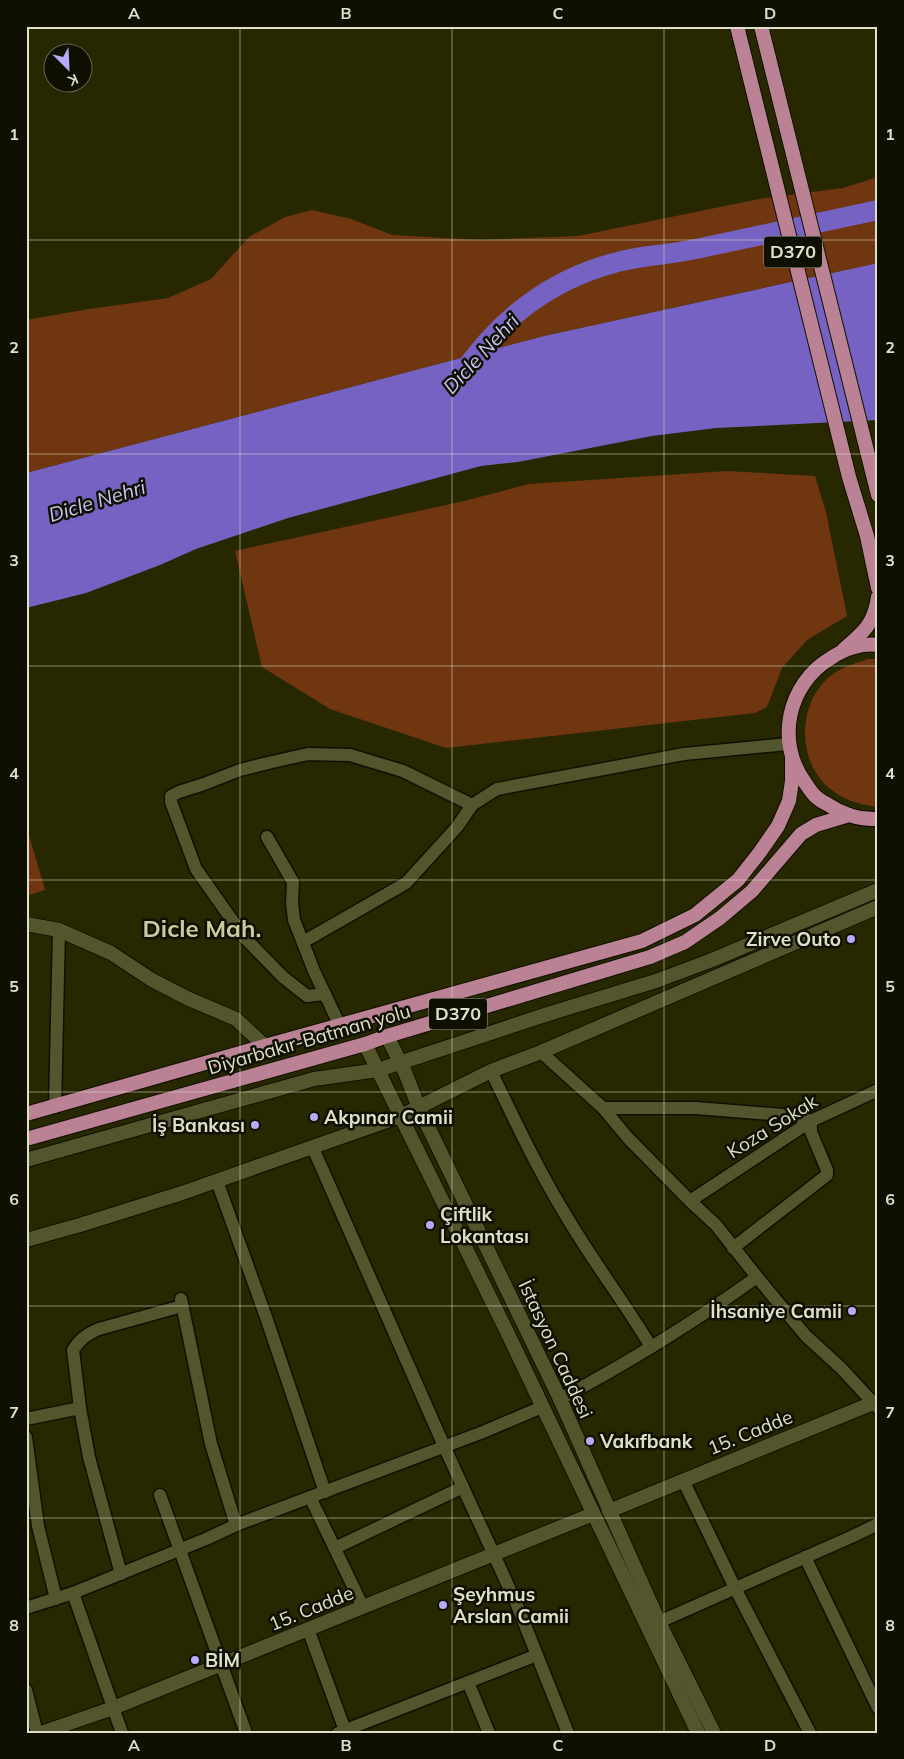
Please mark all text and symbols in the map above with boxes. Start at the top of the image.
text: A [128,3,140,23]
text: B [340,3,352,23]
text: C [553,3,564,23]
text: D [764,3,776,23]
north arrow [42,42,92,92]
text: K [65,70,81,90]
text: 1 [9,124,19,144]
text: 1 [885,124,895,144]
road number: D370 [764,236,822,268]
water label: Dicle Nehri [437,308,524,399]
text: 2 [9,337,19,357]
text: 2 [885,337,895,357]
water label: Dicle Nehri [45,474,149,527]
text: 3 [9,550,19,570]
text: 3 [885,550,895,570]
text: 4 [9,763,19,783]
text: 4 [885,763,895,783]
district label: Dicle Mah. [143,913,261,943]
place label: Zirve Outo [746,927,841,951]
marker: Zirve Outo [845,933,857,945]
text: 5 [9,976,19,996]
text: 5 [885,976,895,996]
street label: Diyarbakır-Batman yolu [205,999,413,1079]
road number: D370 [429,999,487,1030]
street label: Koza Sokak [722,1089,822,1163]
place label: Akpınar Camii [324,1105,453,1129]
marker: Akpınar Camii [308,1111,320,1123]
place label: İş Bankası [152,1113,245,1137]
marker: İş Bankası [249,1119,261,1131]
text: 6 [9,1189,19,1209]
text: 6 [885,1189,895,1209]
place label: Çiftlik Lokantası [440,1202,529,1248]
marker: Çiftlik Lokantası [424,1219,436,1231]
street label: İstasyon Caddesi [514,1276,598,1422]
place label: İhsaniye Camii [710,1299,842,1323]
marker: İhsaniye Camii [846,1305,858,1317]
text: 7 [9,1402,19,1422]
text: 7 [885,1402,895,1422]
street label: 15. Cadde [704,1404,796,1460]
place label: Vakıfbank [599,1429,693,1453]
marker: Vakıfbank [584,1435,596,1447]
street label: 15. Cadde [265,1580,357,1636]
place label: Şeyhmus Arslan Camii [453,1582,569,1628]
marker: Şeyhmus Arslan Camii [437,1599,449,1611]
text: 8 [9,1615,19,1635]
text: 8 [885,1615,895,1635]
place label: BİM [205,1648,240,1672]
marker: BİM [189,1654,201,1666]
text: A [128,1735,140,1755]
text: B [340,1735,352,1755]
text: C [553,1735,564,1755]
text: D [764,1735,776,1755]

